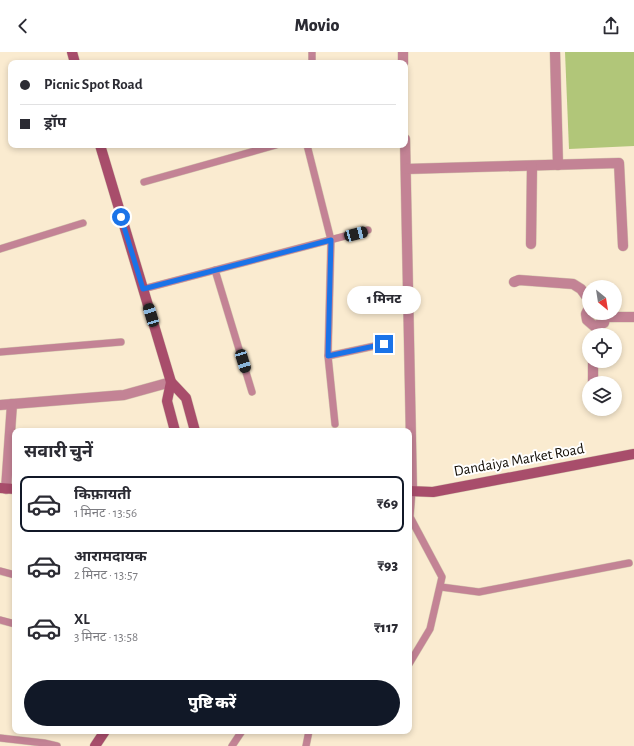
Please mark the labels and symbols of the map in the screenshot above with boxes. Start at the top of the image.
route start [112,208,130,226]
car [343,225,369,243]
north arrow [582,280,622,320]
callout: 1 मिनट [347,286,421,314]
car [142,302,160,328]
route end [375,335,393,353]
car [234,348,252,374]
street label: Dandaiya Market Road [453,441,586,479]

